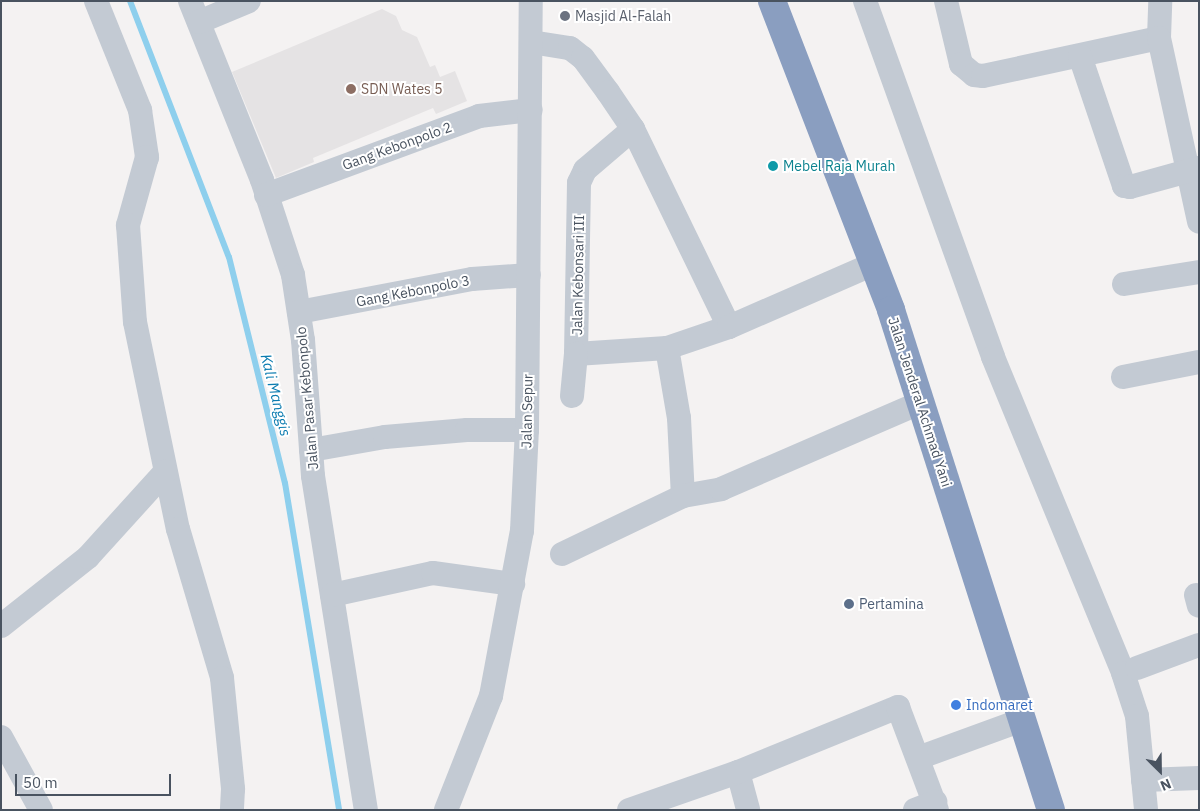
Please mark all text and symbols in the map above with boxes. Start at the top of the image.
place label: Masjid Al-Falah [575,8,671,24]
marker: Masjid Al-Falah [559,10,571,22]
place label: SDN Wates 5 [361,81,443,97]
marker: SDN Wates 5 [345,83,357,95]
street label: Gang Kebonpolo 2 [340,118,454,174]
place label: Mebel Raja Murah [783,158,895,174]
marker: Mebel Raja Murah [767,160,779,172]
street label: Jalan Kebonsari III [569,215,587,335]
street label: Gang Kebonpolo 3 [355,272,471,310]
street label: Jalan Jenderal Achmad Yani [885,315,955,489]
street label: Jalan Pasar Kebonpolo [292,326,322,470]
water label: Kali Manggis [257,352,295,438]
street label: Jalan Sepur [518,374,536,448]
place label: Pertamina [859,596,924,612]
marker: Pertamina [843,598,855,610]
place label: Indomaret [966,697,1033,713]
marker: Indomaret [950,699,962,711]
north arrow [1135,746,1185,796]
scale bar [18,764,174,796]
text: 50 m [23,773,58,792]
text: N [1158,775,1174,795]

